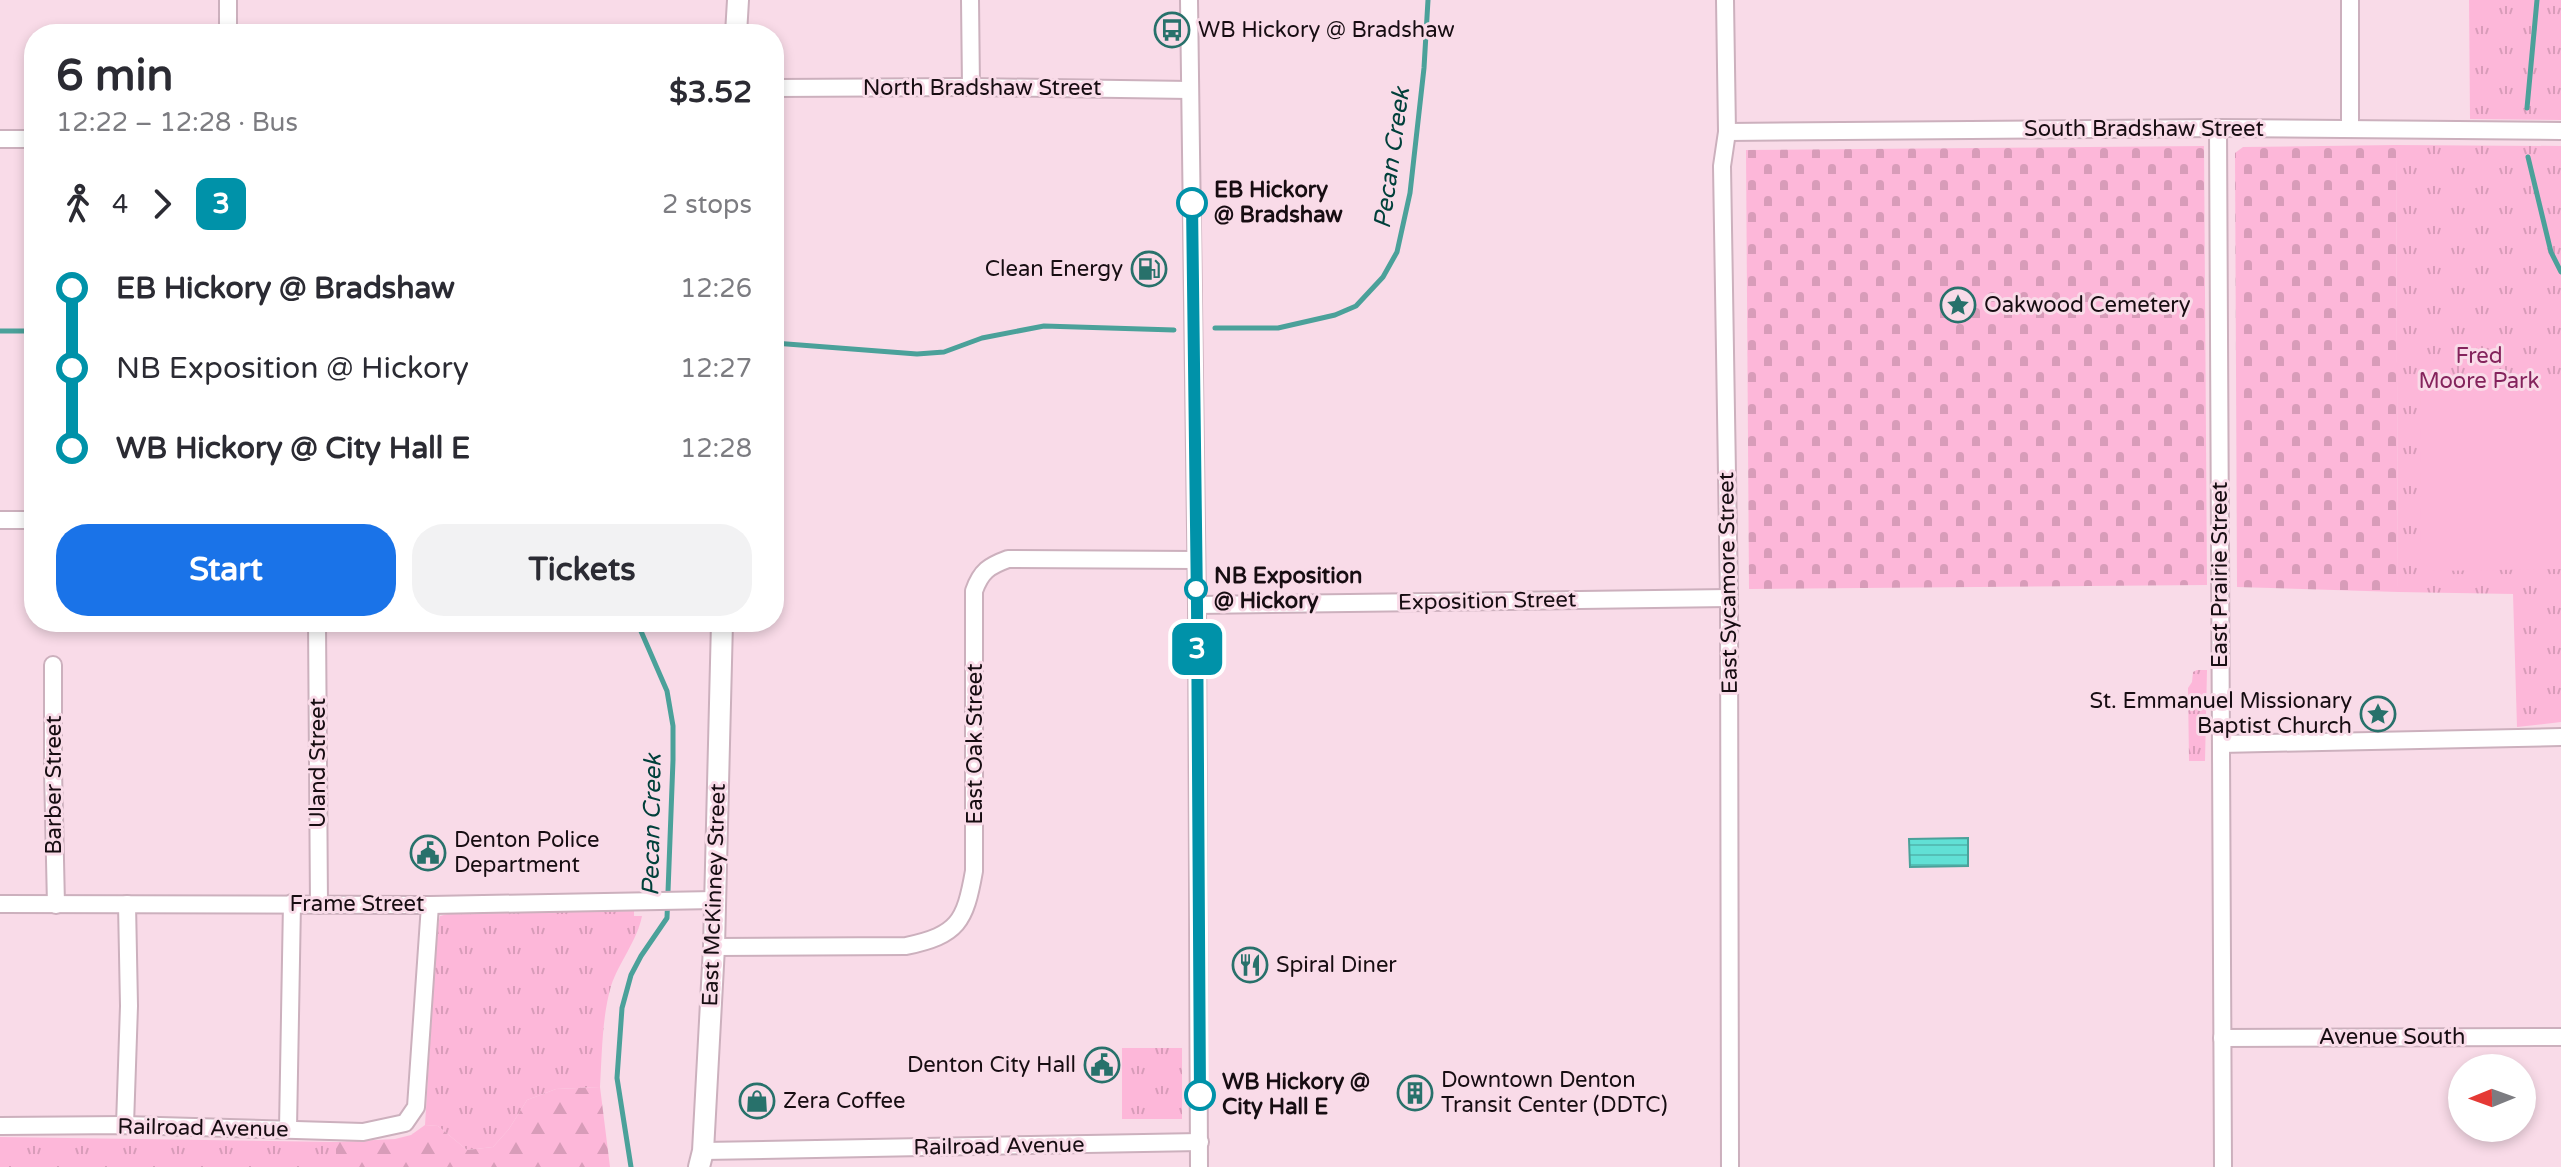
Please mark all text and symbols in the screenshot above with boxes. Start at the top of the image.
bus stop icon: WB Hickory @ Bradshaw [1153,11,1191,49]
place label: WB Hickory @ Bradshaw [1198,17,1455,43]
text: 6 min [56,50,173,103]
text: $3.52 [669,74,752,111]
street label: North Bradshaw Street [863,75,1101,101]
water label: Pecan Creek [1368,84,1417,230]
text: 12:22 – 12:28 · Bus [56,107,298,138]
street label: South Bradshaw Street [2024,116,2264,142]
place label: EB Hickory @ Bradshaw [1214,177,1343,228]
icon: walk [56,182,100,226]
icon: forward [140,182,184,226]
text: 3 [212,187,230,221]
marker: EB Hickory @ Bradshaw [1177,188,1207,218]
text: 4 [112,189,128,220]
text: 2 stops [662,189,752,220]
fuel station icon: Clean Energy [1130,250,1168,288]
place label: Clean Energy [985,256,1123,282]
text: EB Hickory @ Bradshaw [116,270,455,307]
text: 12:26 [680,273,752,304]
place icon: Oakwood Cemetery [1939,286,1977,324]
place label: Oakwood Cemetery [1984,292,2191,318]
park label: Fred Moore Park [2419,343,2539,394]
text: NB Exposition @ Hickory [116,350,469,387]
text: 12:27 [680,353,752,384]
text: WB Hickory @ City Hall E [116,430,470,467]
text: 12:28 [680,433,752,464]
street label: East Sycamore Street [1713,472,1743,694]
street label: East Prairie Street [2207,482,2233,668]
button: Start [56,524,396,616]
button: Tickets [412,524,752,616]
place label: NB Exposition @ Hickory [1214,563,1363,614]
marker: NB Exposition @ Hickory [1185,578,1207,600]
street label: Exposition Street [1398,586,1576,616]
line badge: 3 [1171,623,1223,675]
text: 3 [1188,632,1206,666]
street label: East Oak Street [962,663,988,825]
place label: St. Emmanuel Missionary Baptist Church [2090,688,2352,739]
place icon: St. Emmanuel Missionary Baptist Church [2359,695,2397,733]
street label: Uland Street [305,698,331,828]
street label: Barber Street [41,715,67,855]
water label: Pecan Creek [636,752,668,896]
street label: East McKinney Street [697,783,731,1007]
place label: Denton Police Department [454,827,599,878]
public building icon: Denton Police Department [409,834,447,872]
street label: Frame Street [290,891,424,917]
restaurant icon: Spiral Diner [1231,946,1269,984]
place label: Spiral Diner [1276,952,1397,978]
street label: Avenue South [2319,1024,2465,1050]
public building icon: Denton City Hall [1083,1046,1121,1084]
place label: Denton City Hall [907,1052,1076,1078]
north arrow [2448,1054,2536,1142]
map controls [2448,1054,2536,1142]
place label: Downtown Denton Transit Center (DDTC) [1441,1067,1668,1118]
place label: WB Hickory @ City Hall E [1222,1069,1370,1120]
building icon: Downtown Denton Transit Center (DDTC) [1396,1074,1434,1112]
marker: WB Hickory @ City Hall E [1185,1080,1215,1110]
shop icon: Zera Coffee [738,1082,776,1120]
place label: Zera Coffee [783,1088,906,1114]
street label: Railroad Avenue [117,1114,289,1142]
street label: Railroad Avenue [913,1132,1085,1160]

